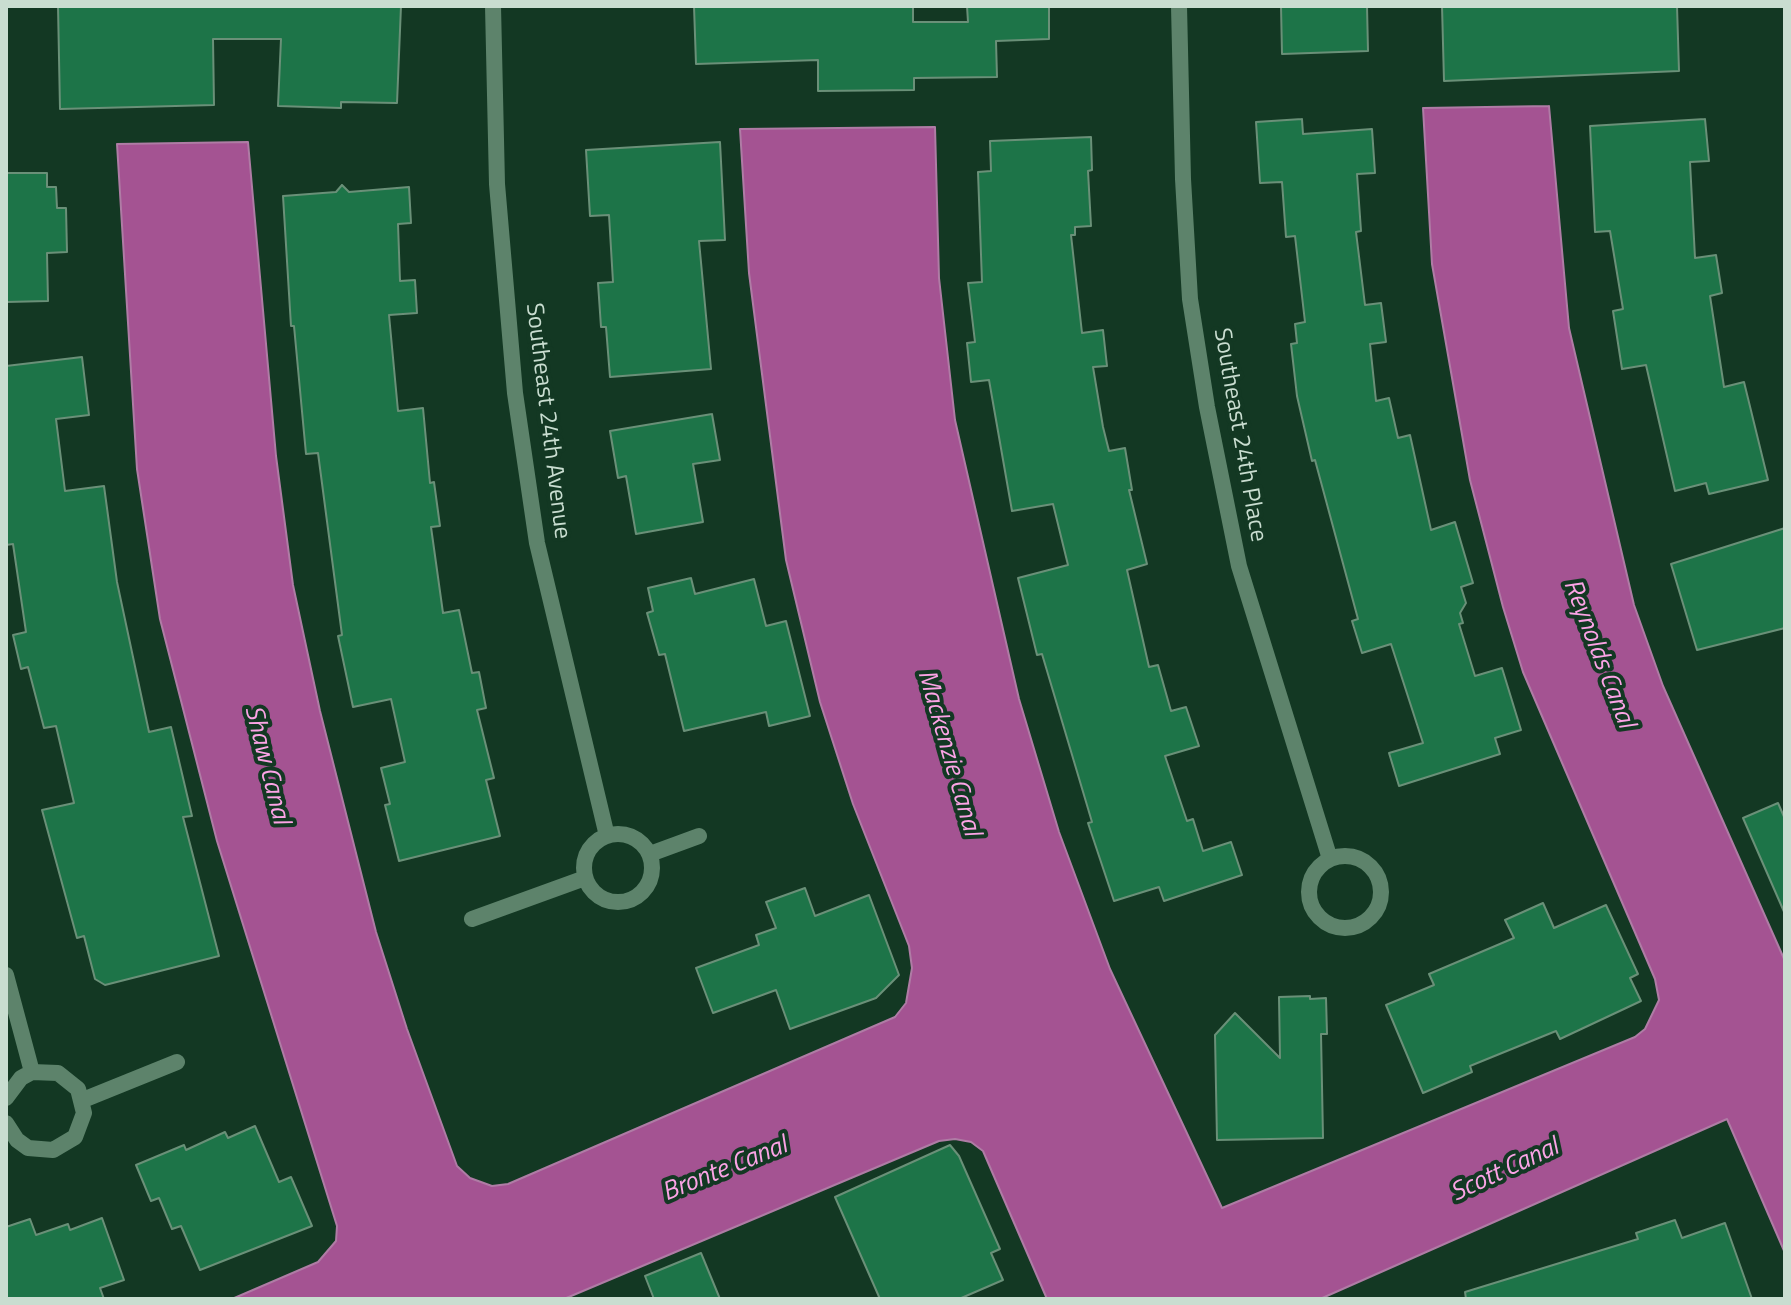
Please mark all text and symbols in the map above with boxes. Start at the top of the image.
street label: Southeast 24th Avenue [518,301,576,541]
street label: Southeast 24th Place [1206,326,1272,544]
water label: Reynolds Canal [1555,575,1641,733]
water label: Mackenzie Canal [909,666,987,840]
water label: Shaw Canal [236,702,296,828]
water label: Bronte Canal [658,1131,792,1209]
water label: Scott Canal [1446,1132,1564,1210]

